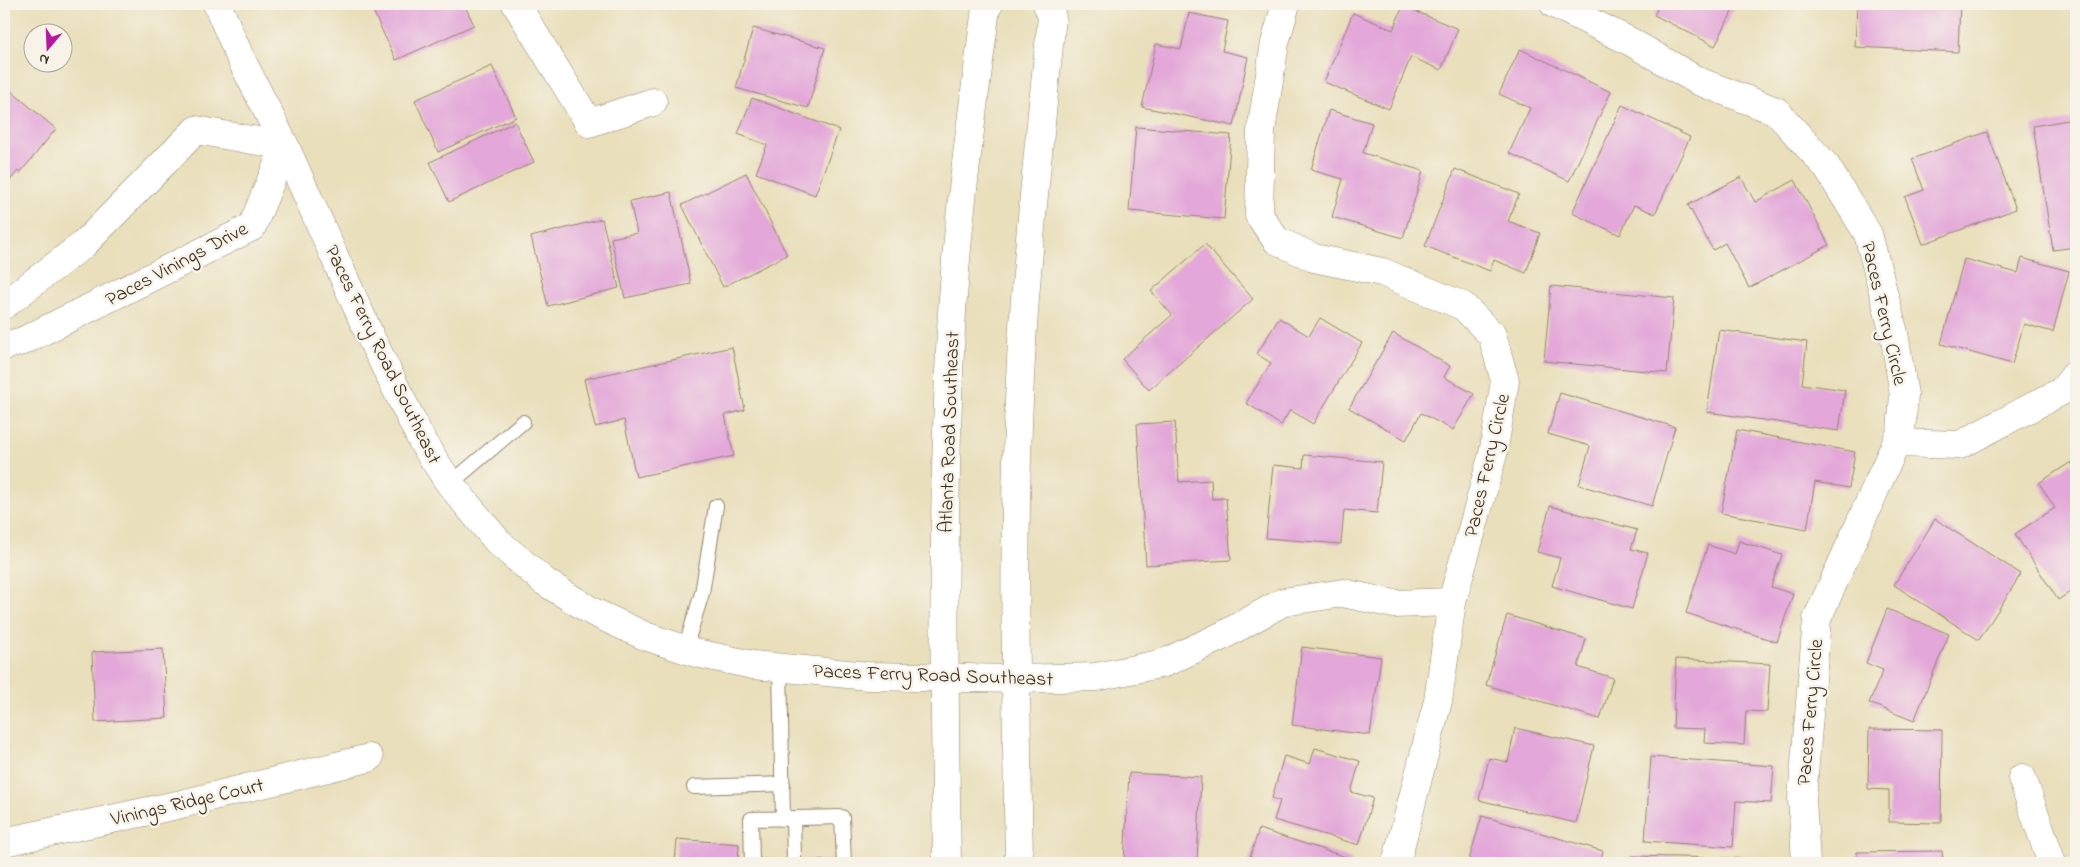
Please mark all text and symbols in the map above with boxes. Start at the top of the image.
north arrow [22,22,72,72]
text: N [36,47,52,70]
street label: Paces Vinings Drive [101,215,254,316]
street label: Paces Ferry Circle [1852,239,1913,388]
street label: Paces Ferry Road Southeast [316,241,448,470]
street label: Atlanta Road Southeast [932,331,969,533]
street label: Paces Ferry Circle [1458,391,1519,540]
street label: Paces Ferry Circle [1791,638,1832,787]
street label: Paces Ferry Road Southeast [812,658,1054,695]
street label: Vinings Ridge Court [107,772,267,836]

